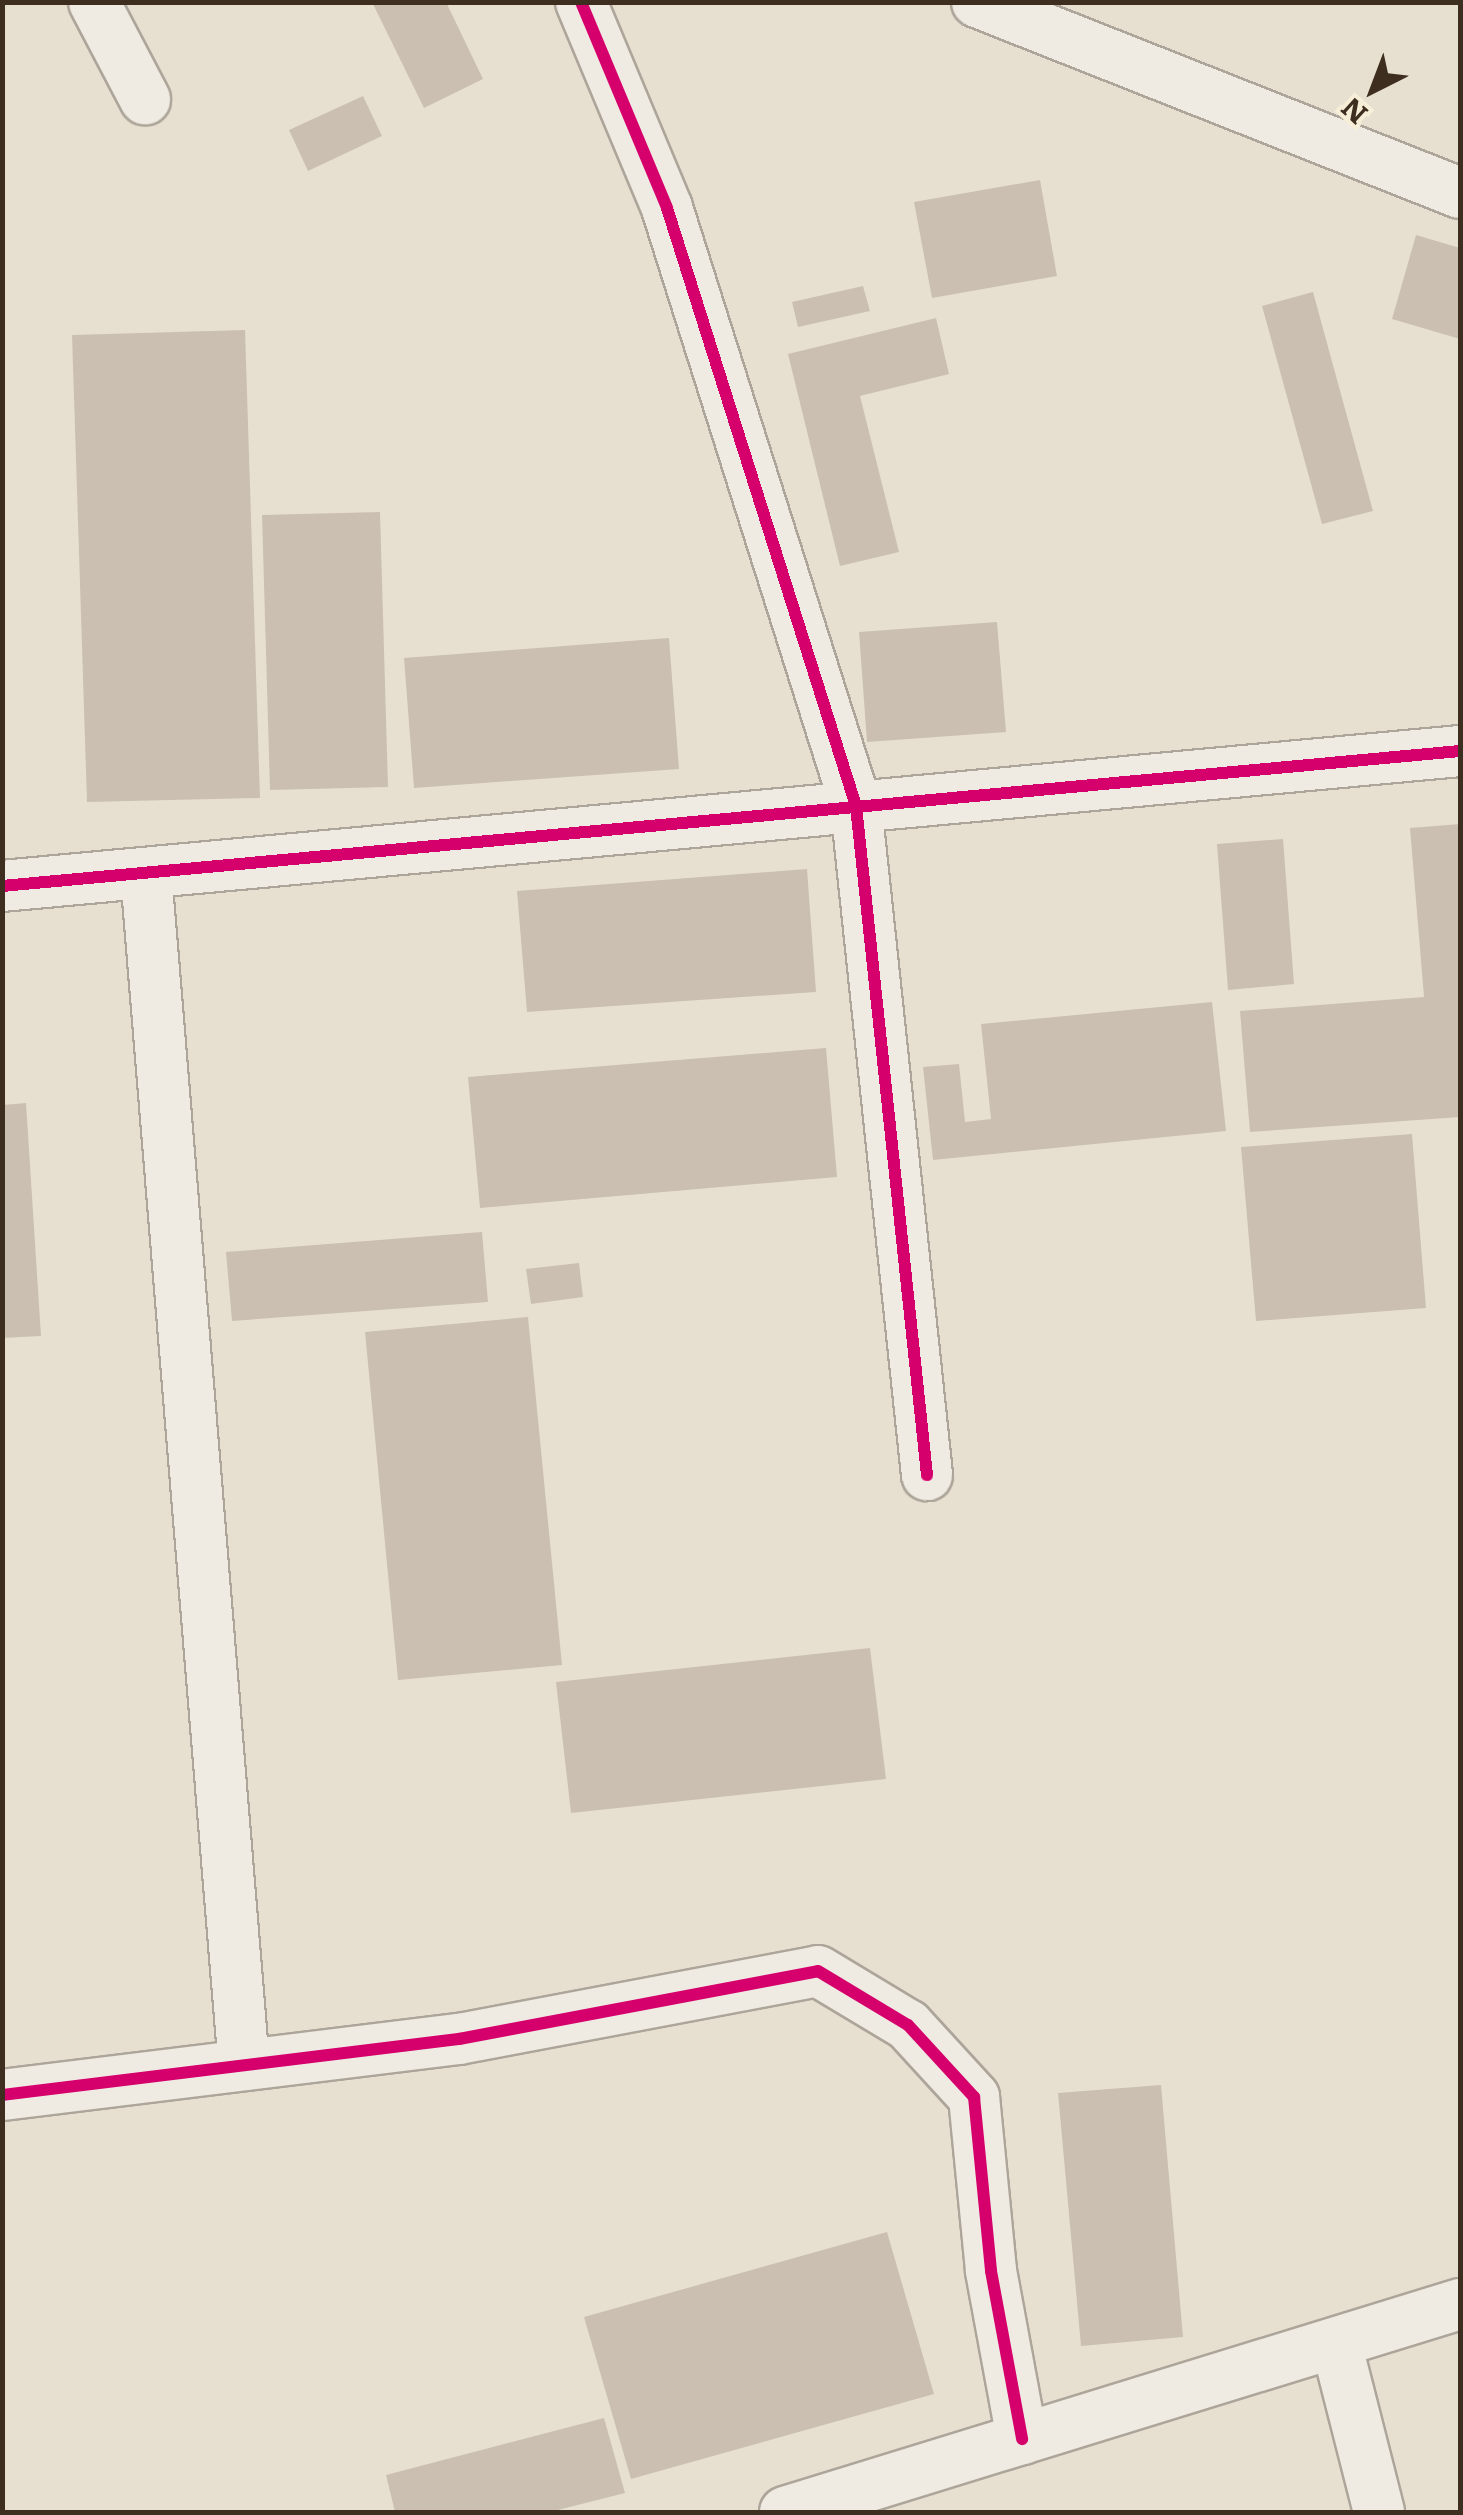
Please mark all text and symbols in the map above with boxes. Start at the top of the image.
north arrow [1323,40,1423,140]
text: N [1330,89,1376,136]

